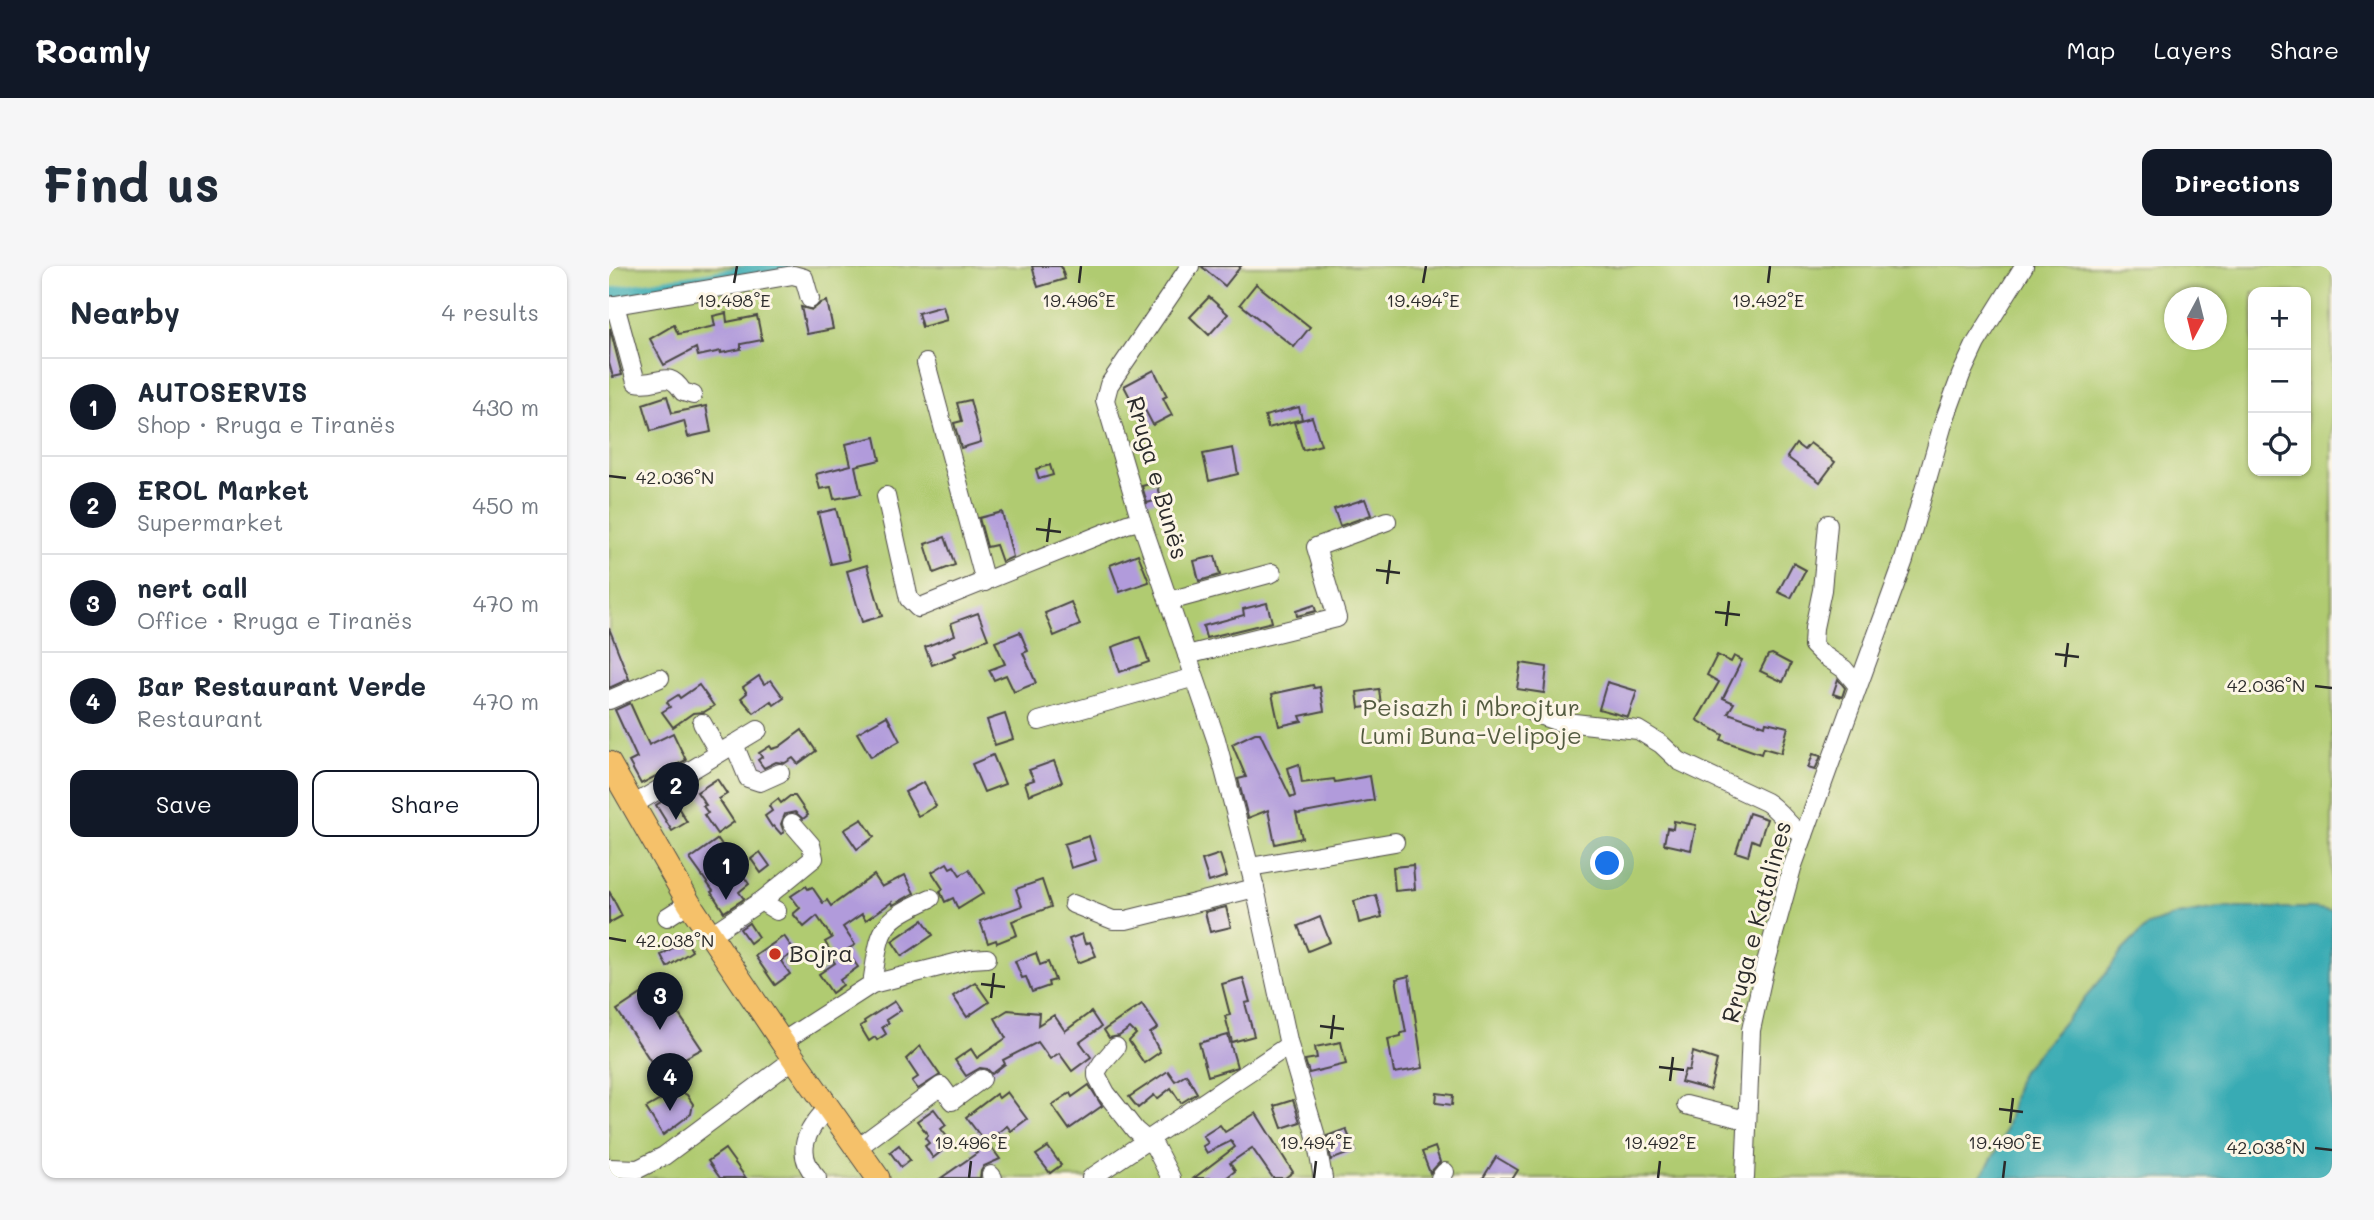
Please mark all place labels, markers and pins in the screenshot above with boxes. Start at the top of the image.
pin: 2 [653,762,699,820]
pin: 1 [703,842,749,900]
place label: Bojra [789,937,853,968]
marker: Bojra [767,946,783,962]
pin: 3 [637,972,683,1030]
pin: 4 [647,1053,693,1111]

